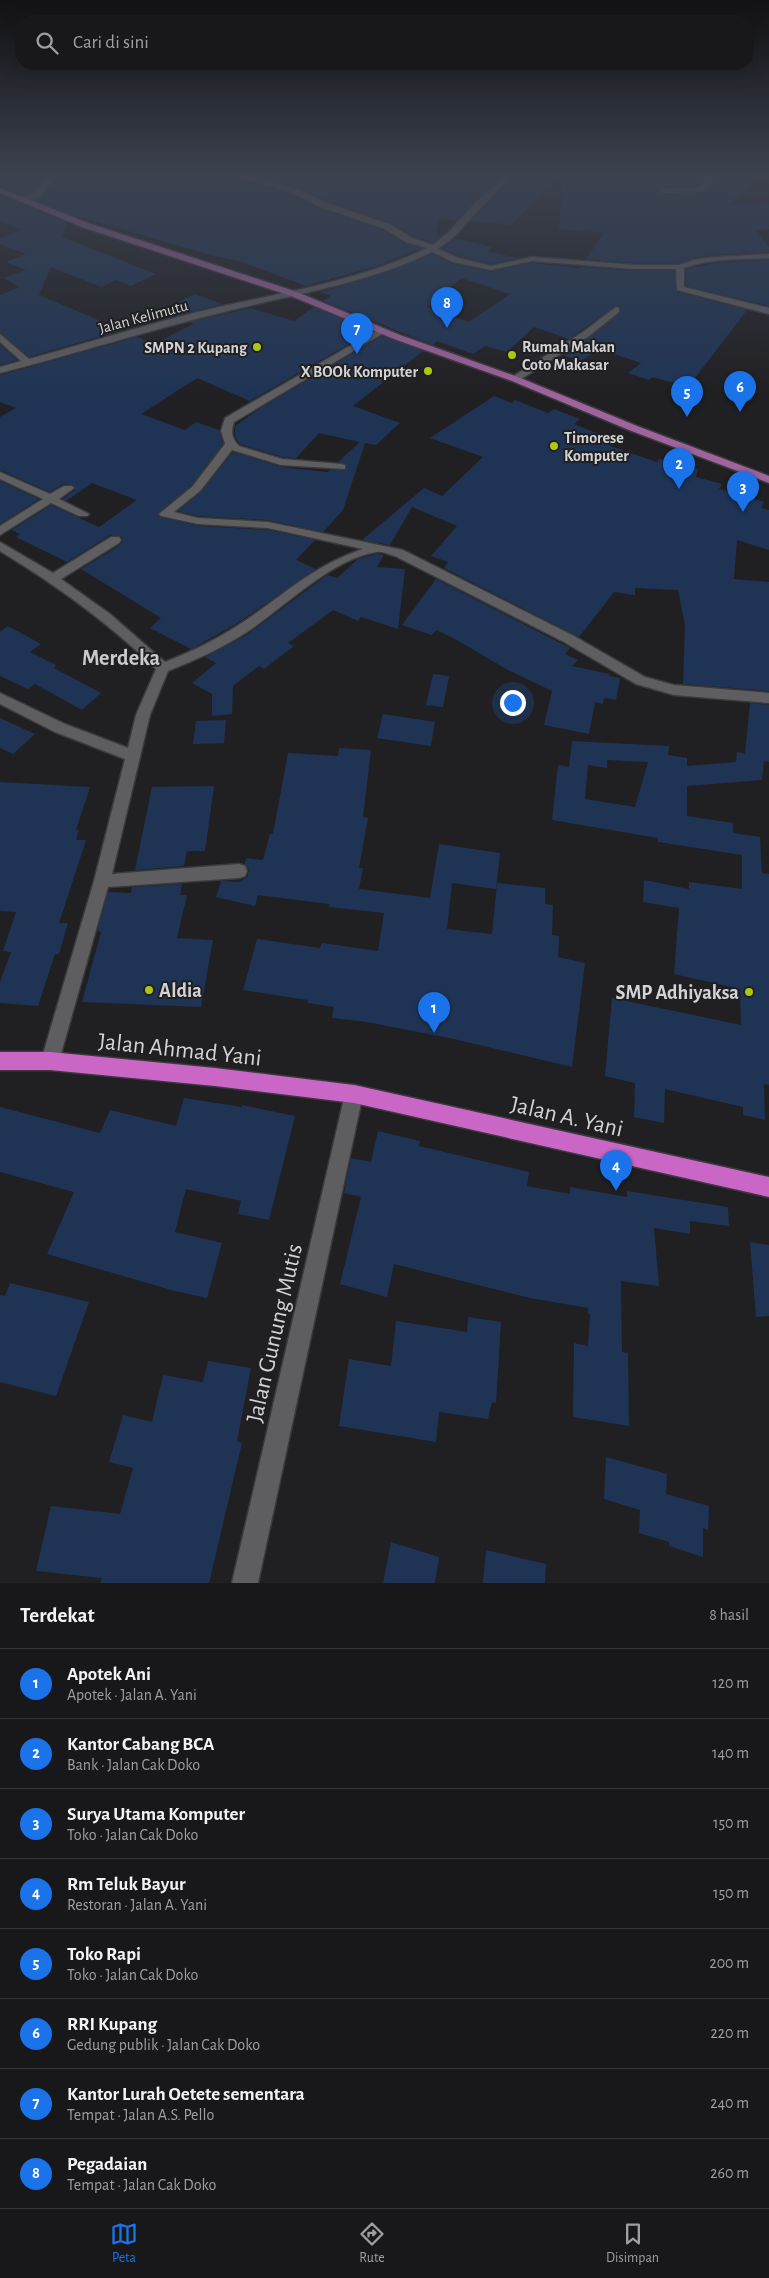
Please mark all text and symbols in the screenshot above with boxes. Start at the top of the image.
search box [15,15,754,70]
icon: search [33,29,61,57]
text: Cari di sini [73,33,149,52]
pin: 8 [431,287,463,328]
street label: Jalan Kelimutu [97,297,190,337]
pin: 7 [341,313,373,354]
place label: Rumah Makan Coto Makasar [522,339,615,373]
place label: SMPN 2 Kupang [144,340,248,356]
marker: SMPN 2 Kupang [251,341,263,353]
marker: Rumah Makan Coto Makasar [506,349,518,361]
place label: X BOOk Komputer [301,364,418,380]
marker: X BOOk Komputer [422,365,434,377]
pin: 6 [724,371,756,412]
pin: 5 [671,376,703,417]
place label: Timorese Komputer [564,430,629,464]
marker: Timorese Komputer [548,440,560,452]
pin: 2 [663,448,695,489]
pin: 3 [727,471,759,512]
district label: Merdeka [82,647,161,669]
your location [500,690,526,716]
place label: Aldia [159,981,202,1001]
place label: SMP Adhiyaksa [615,983,739,1003]
marker: Aldia [143,984,155,996]
marker: SMP Adhiyaksa [743,986,755,998]
pin: 1 [418,992,450,1033]
street label: Jalan Ahmad Yani [97,1029,263,1071]
street label: Jalan A. Yani [508,1092,625,1142]
pin: 4 [600,1150,632,1191]
street label: Jalan Gunung Mutis [243,1242,307,1425]
text: Terdekat [20,1605,95,1626]
text: 8 hasil [709,1607,749,1623]
text: Apotek Ani [67,1665,151,1684]
text: 1 [33,1675,39,1691]
text: 120 m [712,1675,749,1691]
text: Apotek · Jalan A. Yani [67,1687,197,1703]
text: Kantor Cabang BCA [67,1735,215,1754]
text: 2 [32,1745,40,1761]
text: 140 m [712,1745,749,1761]
text: Bank · Jalan Cak Doko [67,1757,200,1773]
text: Surya Utama Komputer [67,1805,245,1824]
text: 3 [33,1815,39,1831]
text: 150 m [713,1815,749,1831]
text: Toko · Jalan Cak Doko [67,1827,198,1843]
text: Rm Teluk Bayur [67,1875,186,1894]
text: 4 [32,1885,40,1901]
text: 150 m [713,1885,749,1901]
text: Restoran · Jalan A. Yani [67,1897,207,1913]
text: Toko Rapi [67,1945,141,1964]
text: 5 [33,1955,39,1971]
text: 200 m [709,1955,749,1971]
text: Toko · Jalan Cak Doko [67,1967,198,1983]
text: RRI Kupang [67,2015,157,2034]
text: 6 [32,2025,40,2041]
text: 220 m [711,2025,749,2041]
text: Gedung publik · Jalan Cak Doko [67,2037,260,2053]
text: Kantor Lurah Oetete sementara [67,2085,305,2104]
text: 7 [33,2095,39,2111]
text: 240 m [710,2095,749,2111]
text: Tempat · Jalan A.S. Pello [67,2107,214,2123]
text: Pegadaian [67,2155,147,2174]
text: 8 [32,2165,40,2181]
text: 260 m [710,2165,749,2181]
text: Tempat · Jalan Cak Doko [67,2177,216,2193]
tab: Peta [110,2220,138,2267]
tab: Rute [358,2220,386,2267]
tab: Disimpan [606,2220,659,2267]

